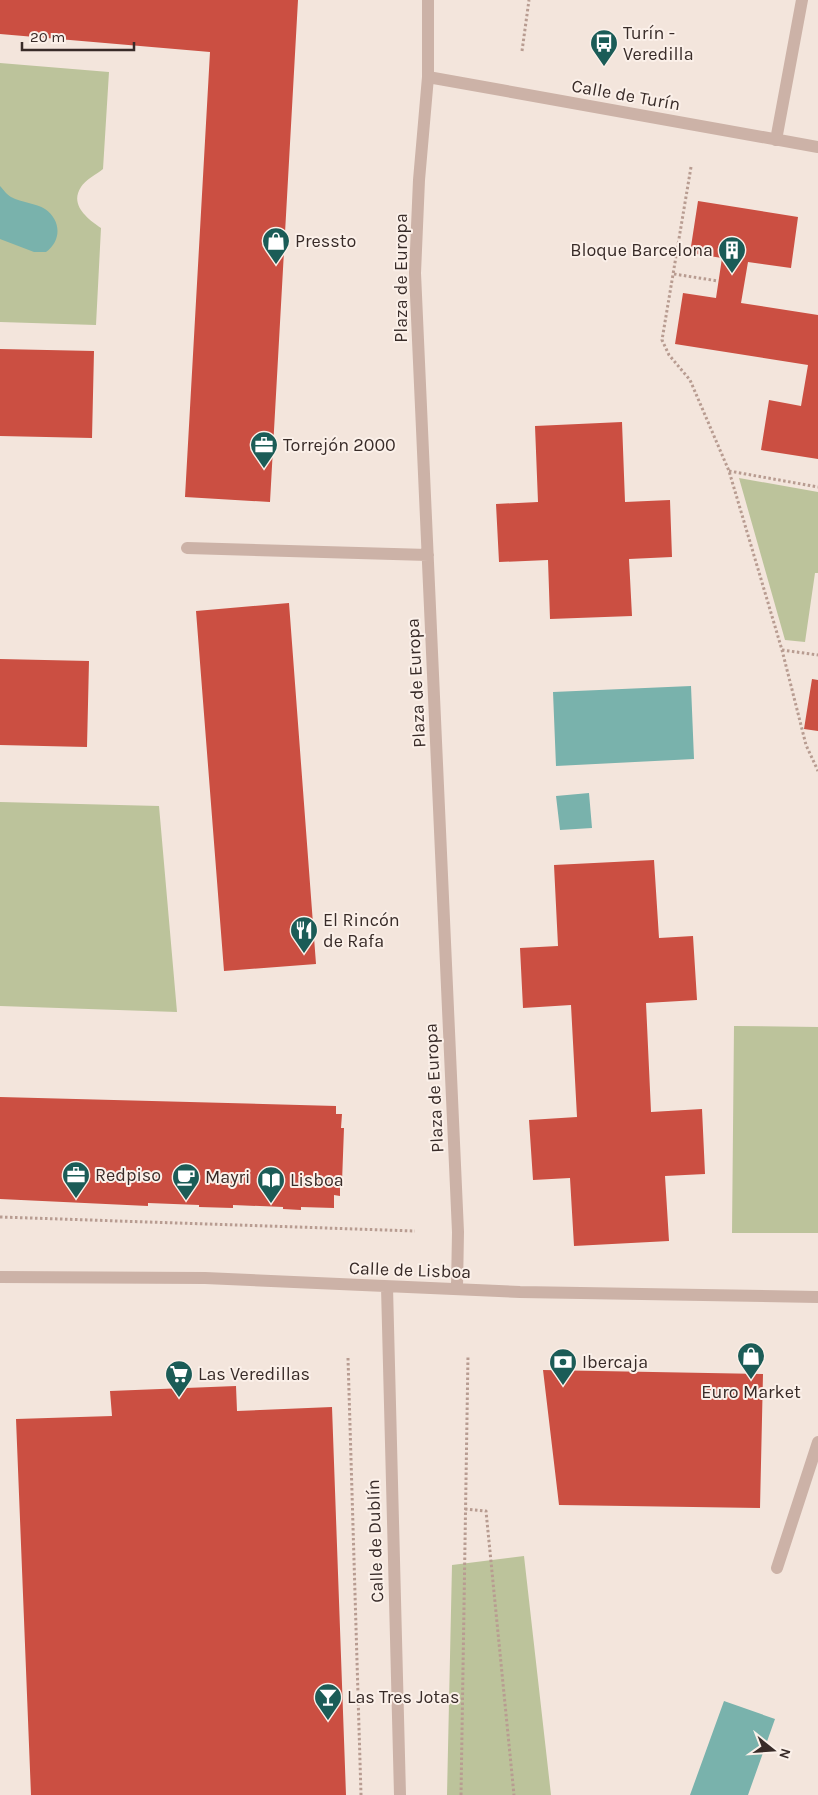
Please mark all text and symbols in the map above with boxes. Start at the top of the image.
scale bar [22,20,135,52]
place label: Turín - Veredilla [623,22,694,65]
text: 20 m [30,28,65,46]
bus stop icon: Turín - Veredilla [589,28,619,67]
street label: Calle de Turín [570,75,682,115]
street label: Plaza de Europa [390,213,412,343]
shop icon: Pressto [261,226,291,265]
place label: Pressto [295,230,356,252]
building icon: Bloque Barcelona [717,235,747,274]
place label: Bloque Barcelona [570,239,713,261]
office icon: Torrejón 2000 [249,430,279,469]
place label: Torrejón 2000 [283,434,396,456]
street label: Plaza de Europa [402,618,430,748]
place label: El Rincón de Rafa [323,909,400,952]
restaurant icon: El Rincón de Rafa [289,915,319,954]
street label: Plaza de Europa [420,1023,448,1153]
office icon: Redpiso [61,1160,91,1199]
cafe icon: Mayri [171,1162,201,1201]
place label: Redpiso [95,1164,161,1186]
library icon: Lisboa [256,1165,286,1204]
place label: Mayri [205,1166,250,1188]
place label: Lisboa [290,1169,344,1191]
street label: Calle de Lisboa [348,1257,472,1283]
shop icon: Euro Market [736,1341,766,1380]
bank icon: Ibercaja [548,1347,578,1386]
place label: Ibercaja [582,1351,648,1373]
supermarket icon: Las Veredillas [164,1359,194,1398]
place label: Las Veredillas [198,1363,310,1385]
place label: Euro Market [701,1381,801,1403]
street label: Calle de Dublín [362,1479,388,1603]
bar icon: Las Tres Jotas [313,1682,343,1721]
place label: Las Tres Jotas [347,1686,459,1708]
north arrow [748,1725,798,1775]
text: N [775,1746,795,1761]

